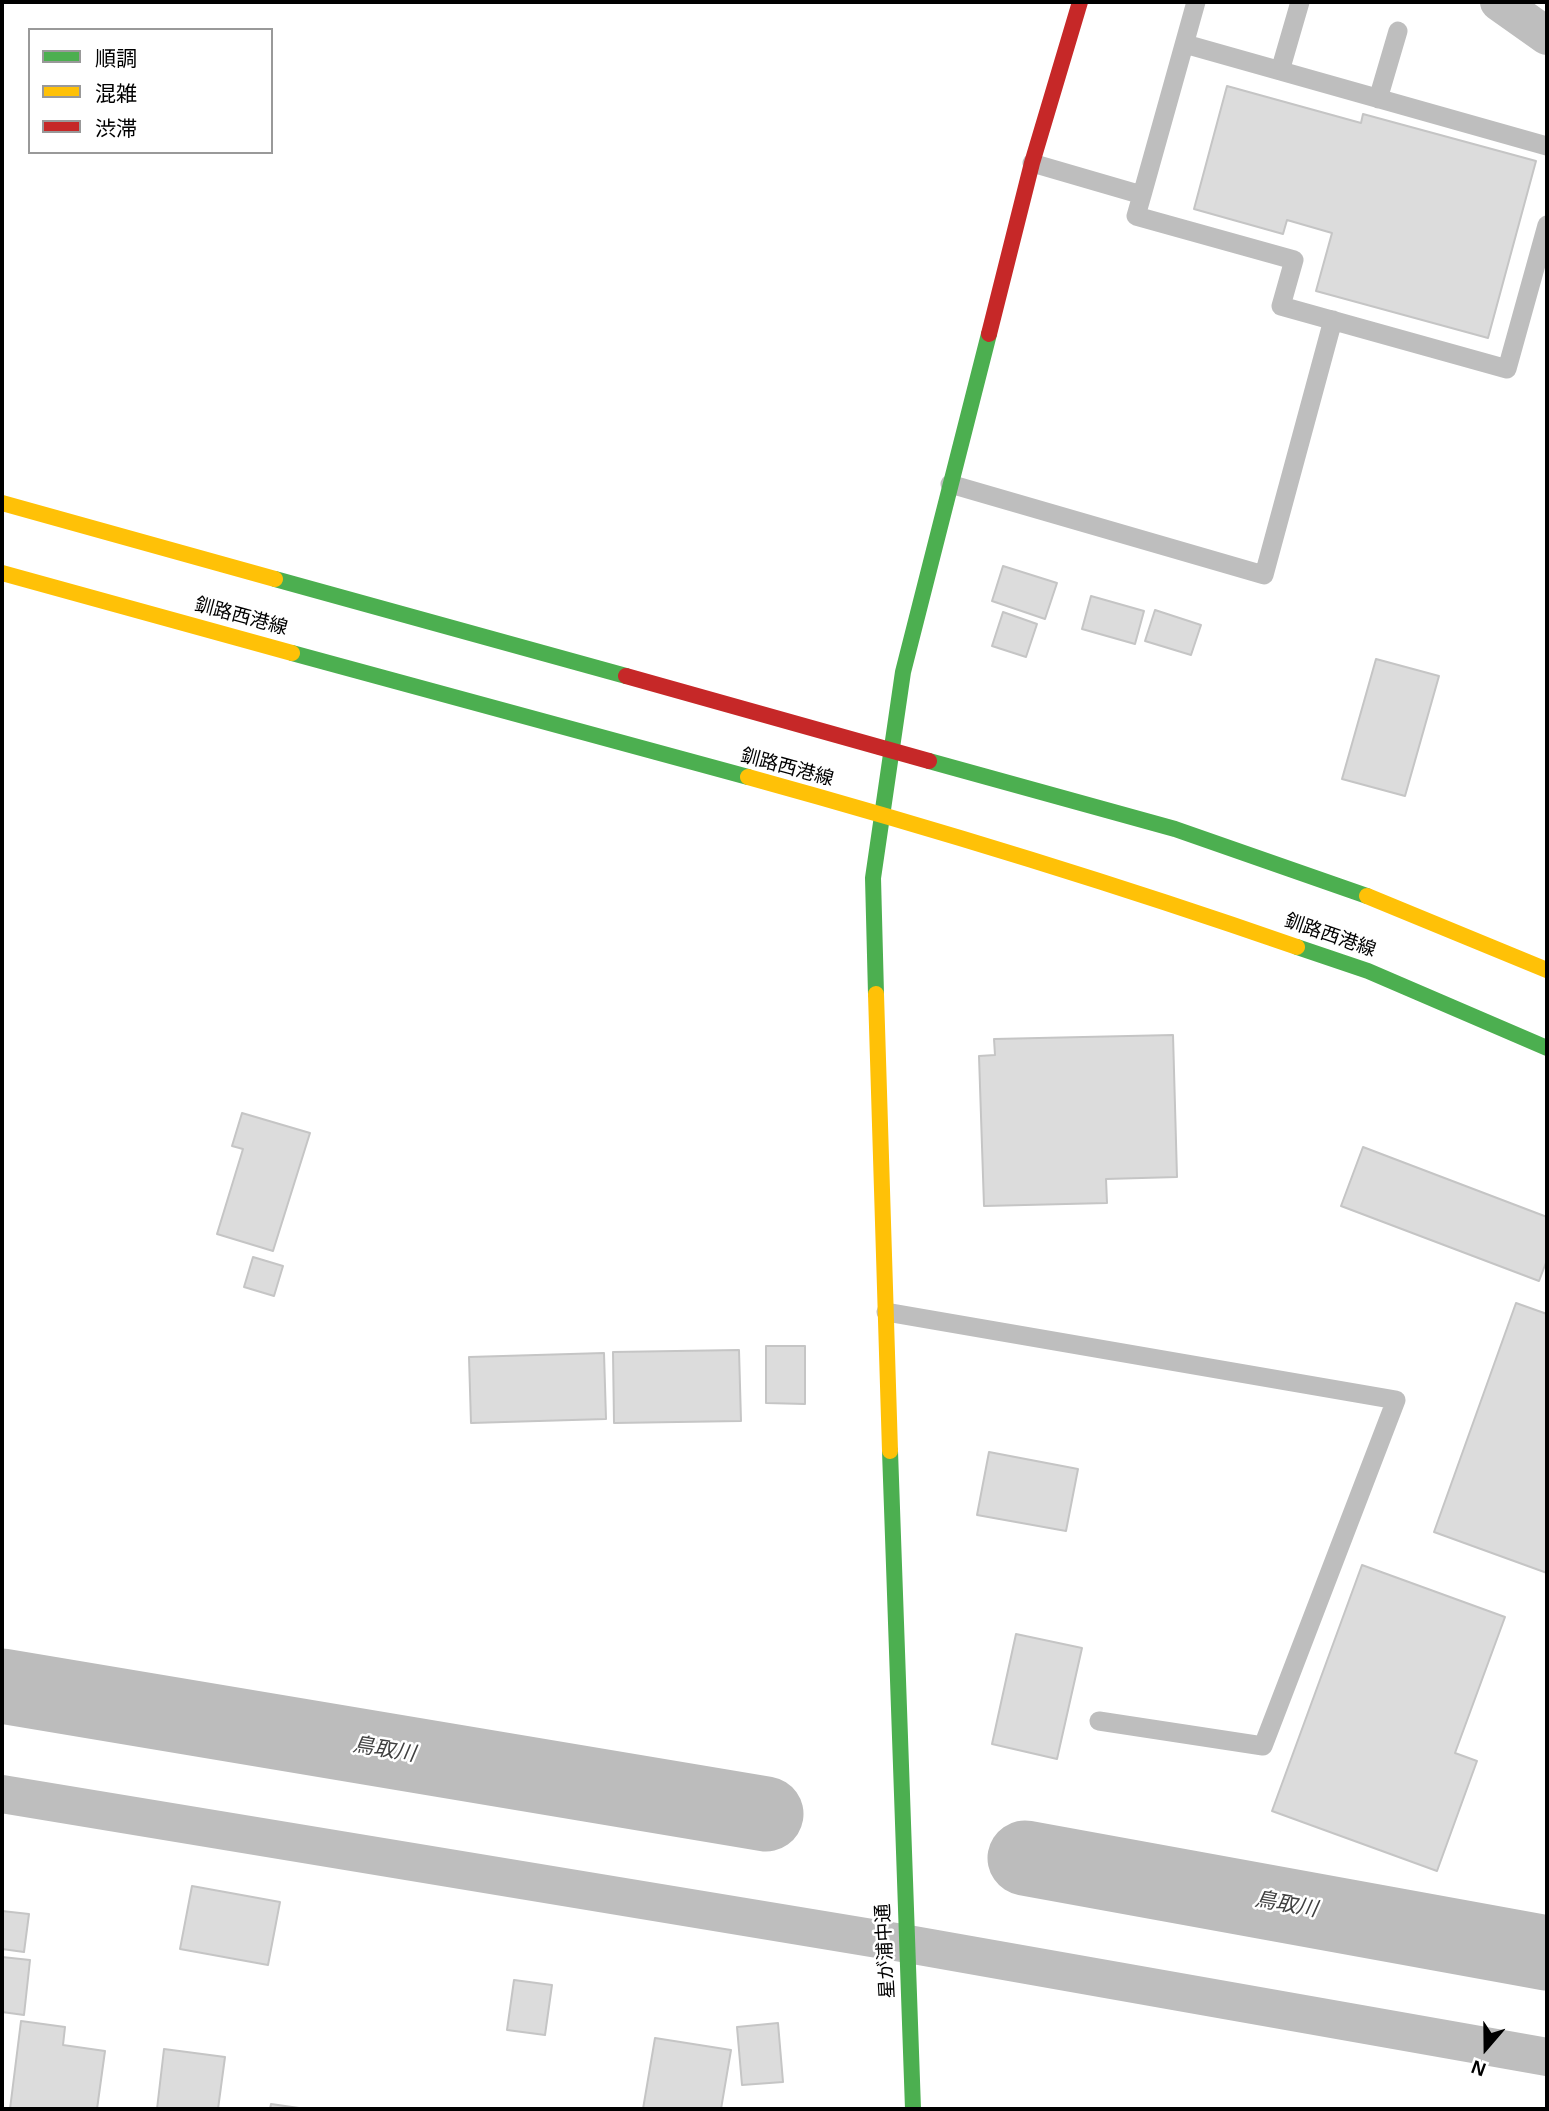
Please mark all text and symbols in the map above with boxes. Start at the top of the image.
legend [28,28,273,154]
text: 順調 [95,47,137,70]
text: 混雑 [95,82,137,105]
text: 渋滞 [95,117,137,140]
street label: 釧路西港線 [192,594,290,640]
street label: 釧路西港線 [738,745,836,791]
street label: 釧路西港線 [1281,910,1379,962]
water label: 鳥取川 [351,1733,417,1767]
water label: 鳥取川 [1253,1887,1319,1923]
street label: 星が浦中通 [872,1903,900,1999]
north arrow [1451,2013,1521,2083]
text: N [1469,2056,1489,2080]

